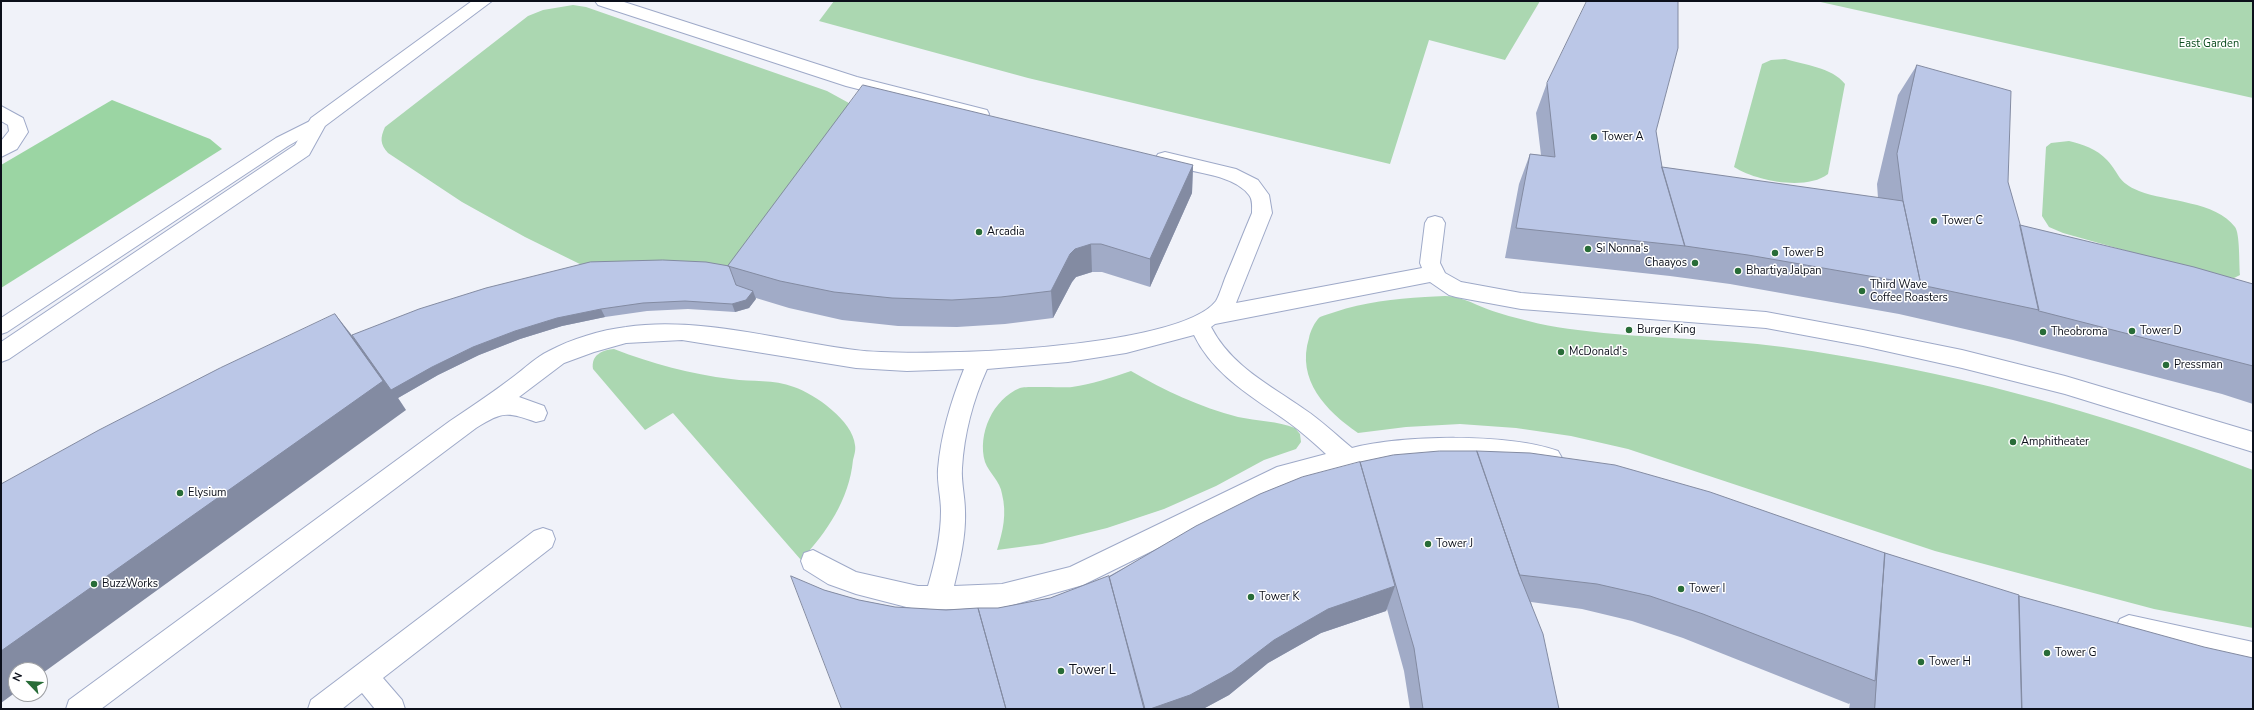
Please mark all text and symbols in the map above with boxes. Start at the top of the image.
park label: East Garden [2179,37,2239,51]
place label: Tower A [1602,130,1644,144]
marker: Tower A [1589,132,1599,142]
place label: Tower C [1942,214,1983,228]
marker: Tower C [1929,216,1939,226]
place label: Arcadia [987,225,1025,239]
marker: Arcadia [974,227,984,237]
place label: Si Nonna's [1596,242,1648,256]
marker: Si Nonna's [1583,244,1593,254]
place label: Tower B [1783,246,1824,260]
marker: Tower B [1770,248,1780,258]
place label: Chaayos [1645,256,1687,270]
marker: Chaayos [1690,258,1700,268]
place label: Bhartiya Jalpan [1746,264,1821,278]
marker: Bhartiya Jalpan [1733,266,1743,276]
place label: Third Wave Coffee Roasters [1870,278,1948,304]
marker: Third Wave Coffee Roasters [1857,286,1867,296]
place label: Burger King [1637,323,1696,337]
place label: Tower D [2140,324,2182,338]
marker: Burger King [1624,325,1634,335]
place label: Theobroma [2051,325,2107,339]
marker: Tower D [2127,326,2137,336]
marker: Theobroma [2038,327,2048,337]
place label: McDonald's [1569,345,1627,359]
marker: McDonald's [1556,347,1566,357]
place label: Pressman [2174,358,2223,372]
marker: Pressman [2161,360,2171,370]
place label: Amphitheater [2021,435,2089,449]
marker: Amphitheater [2008,437,2018,447]
place label: Elysium [188,486,227,500]
marker: Elysium [175,488,185,498]
place label: Tower J [1436,537,1473,551]
marker: Tower J [1423,539,1433,549]
place label: BuzzWorks [102,577,158,591]
marker: BuzzWorks [89,579,99,589]
place label: Tower I [1689,582,1725,596]
marker: Tower I [1676,584,1686,594]
place label: Tower K [1259,590,1299,604]
marker: Tower K [1246,592,1256,602]
place label: Tower G [2055,646,2097,660]
marker: Tower G [2042,648,2052,658]
place label: Tower H [1929,655,1971,669]
marker: Tower H [1916,657,1926,667]
north arrow [8,662,48,702]
place label: Tower L [1069,663,1116,679]
marker: Tower L [1056,666,1066,676]
text: N [9,670,26,684]

